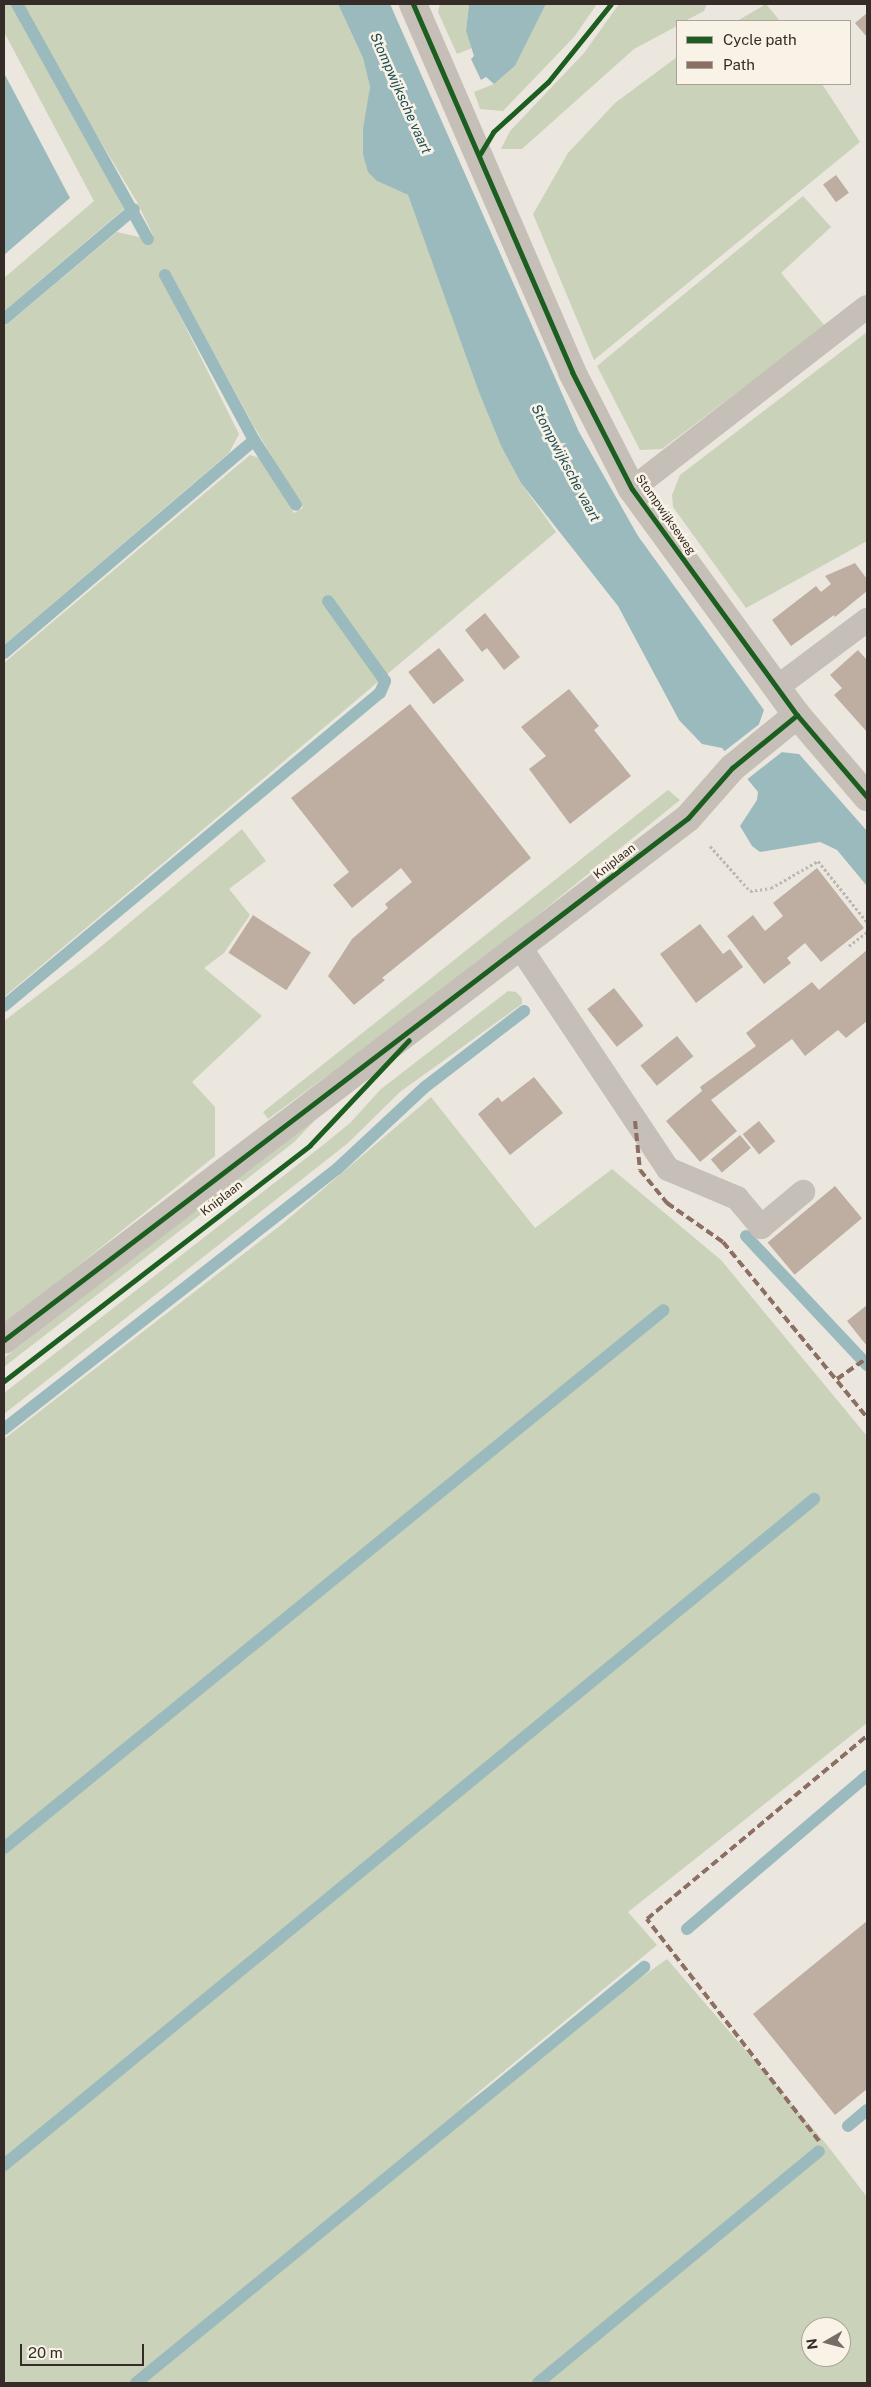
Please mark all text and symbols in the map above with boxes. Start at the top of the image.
legend [676,20,851,85]
water label: Stompwijksche vaart [367,30,435,156]
text: Cycle path [723,31,797,48]
text: Path [723,56,755,73]
water label: Stompwijksche vaart [528,401,604,525]
street label: Stompwijkseweg [632,472,698,558]
street label: Kniplaan [591,841,639,883]
street label: Kniplaan [198,1178,246,1220]
north arrow [801,2317,851,2367]
scale bar [22,2334,146,2366]
text: N [803,2337,821,2350]
text: 20 m [28,2344,63,2361]

